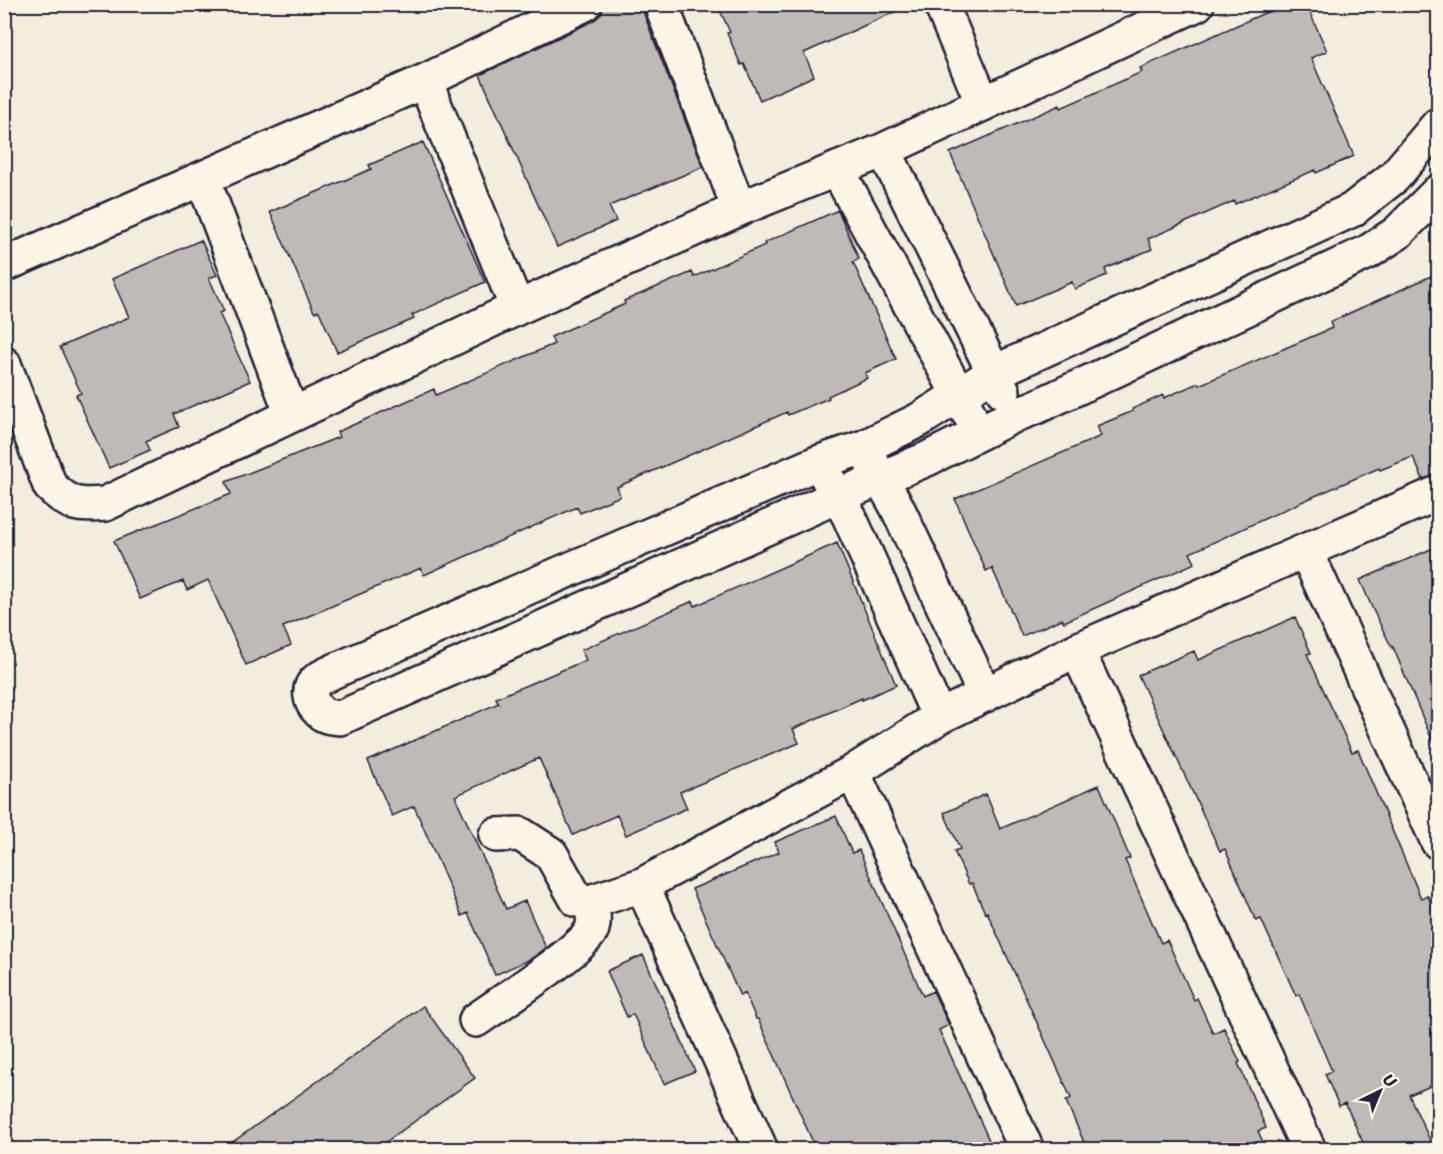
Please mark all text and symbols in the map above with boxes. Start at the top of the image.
north arrow [1350,1061,1410,1121]
text: U [1376,1066,1405,1096]

